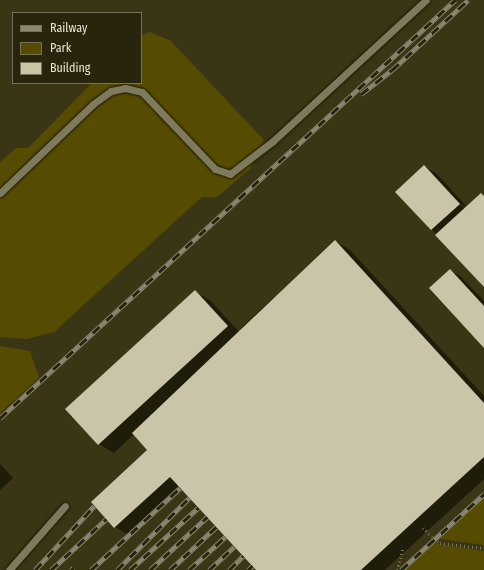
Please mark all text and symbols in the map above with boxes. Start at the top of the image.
legend [12,12,142,84]
text: Railway [50,21,87,35]
text: Park [50,41,71,55]
text: Building [50,61,90,75]

